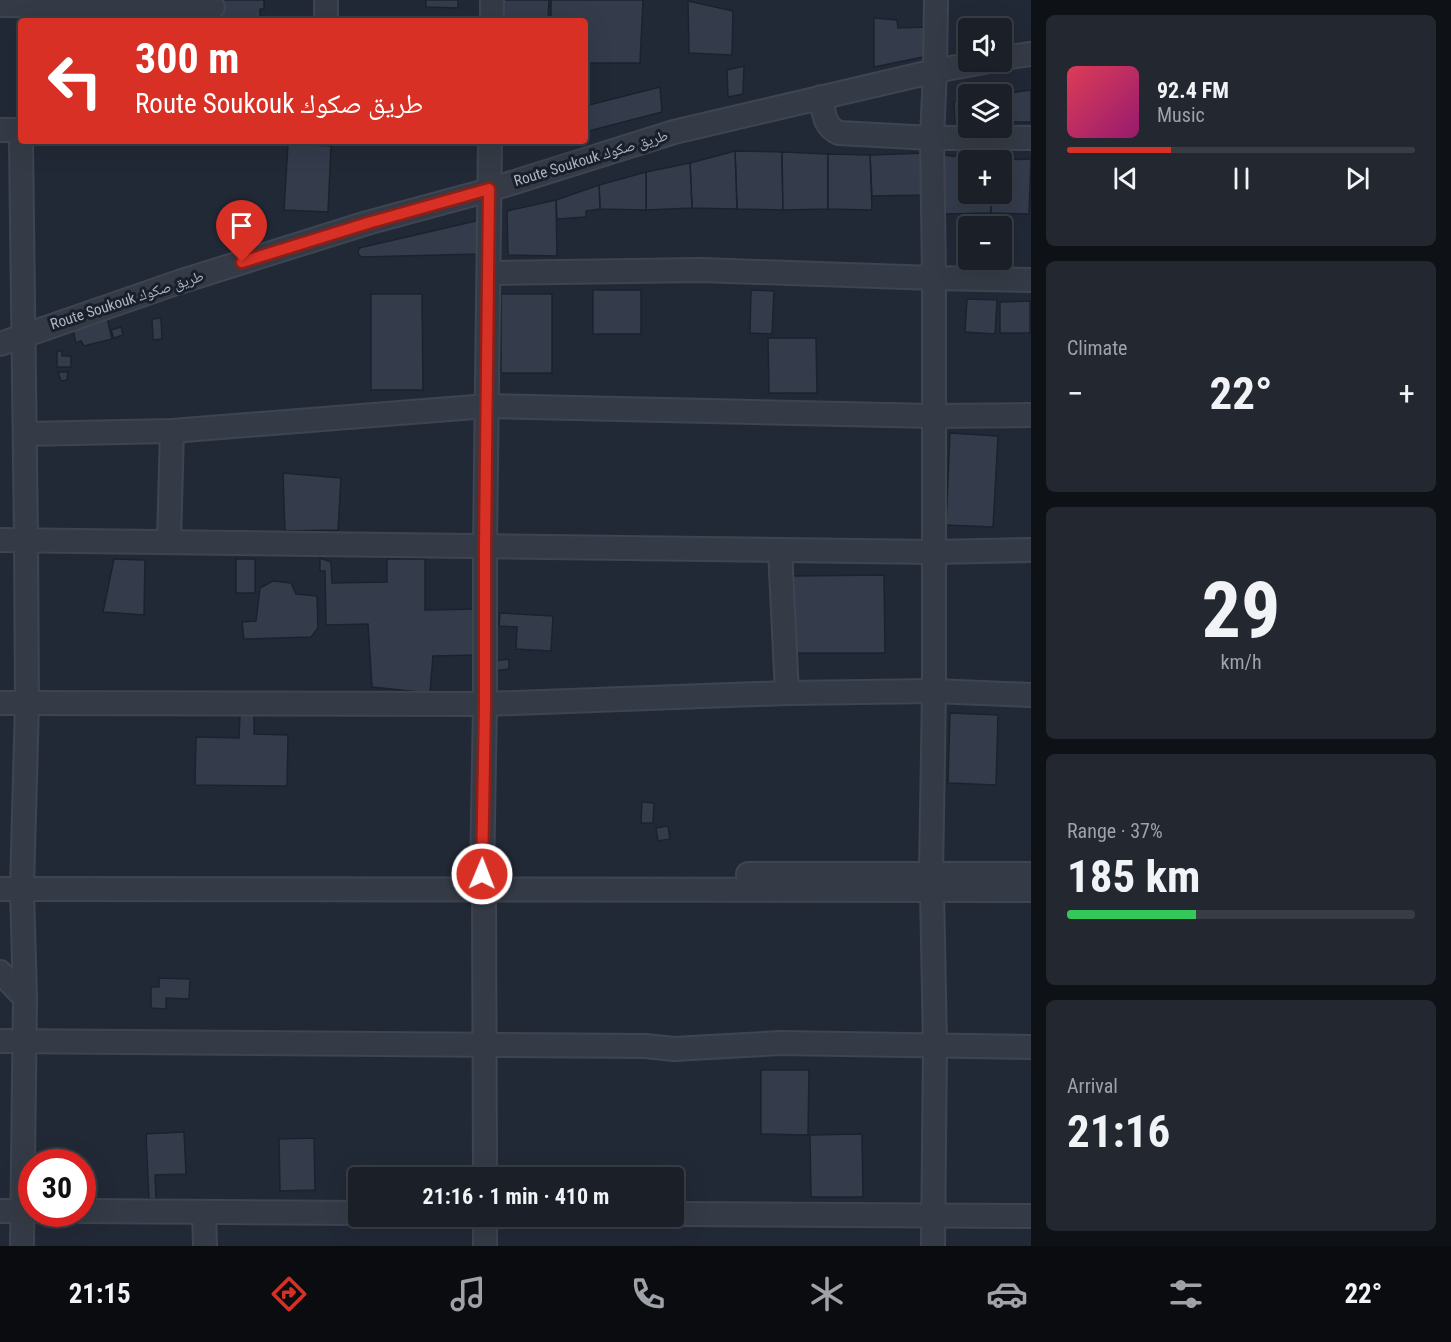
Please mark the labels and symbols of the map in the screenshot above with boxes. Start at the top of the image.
street label: Route Soukouk طريق صكوك [512,126,671,191]
pin [216,200,267,262]
street label: Route Soukouk طريق صكوك [48,267,206,334]
position arrow [450,842,514,906]
speed limit sign: 30 [18,1149,96,1227]

